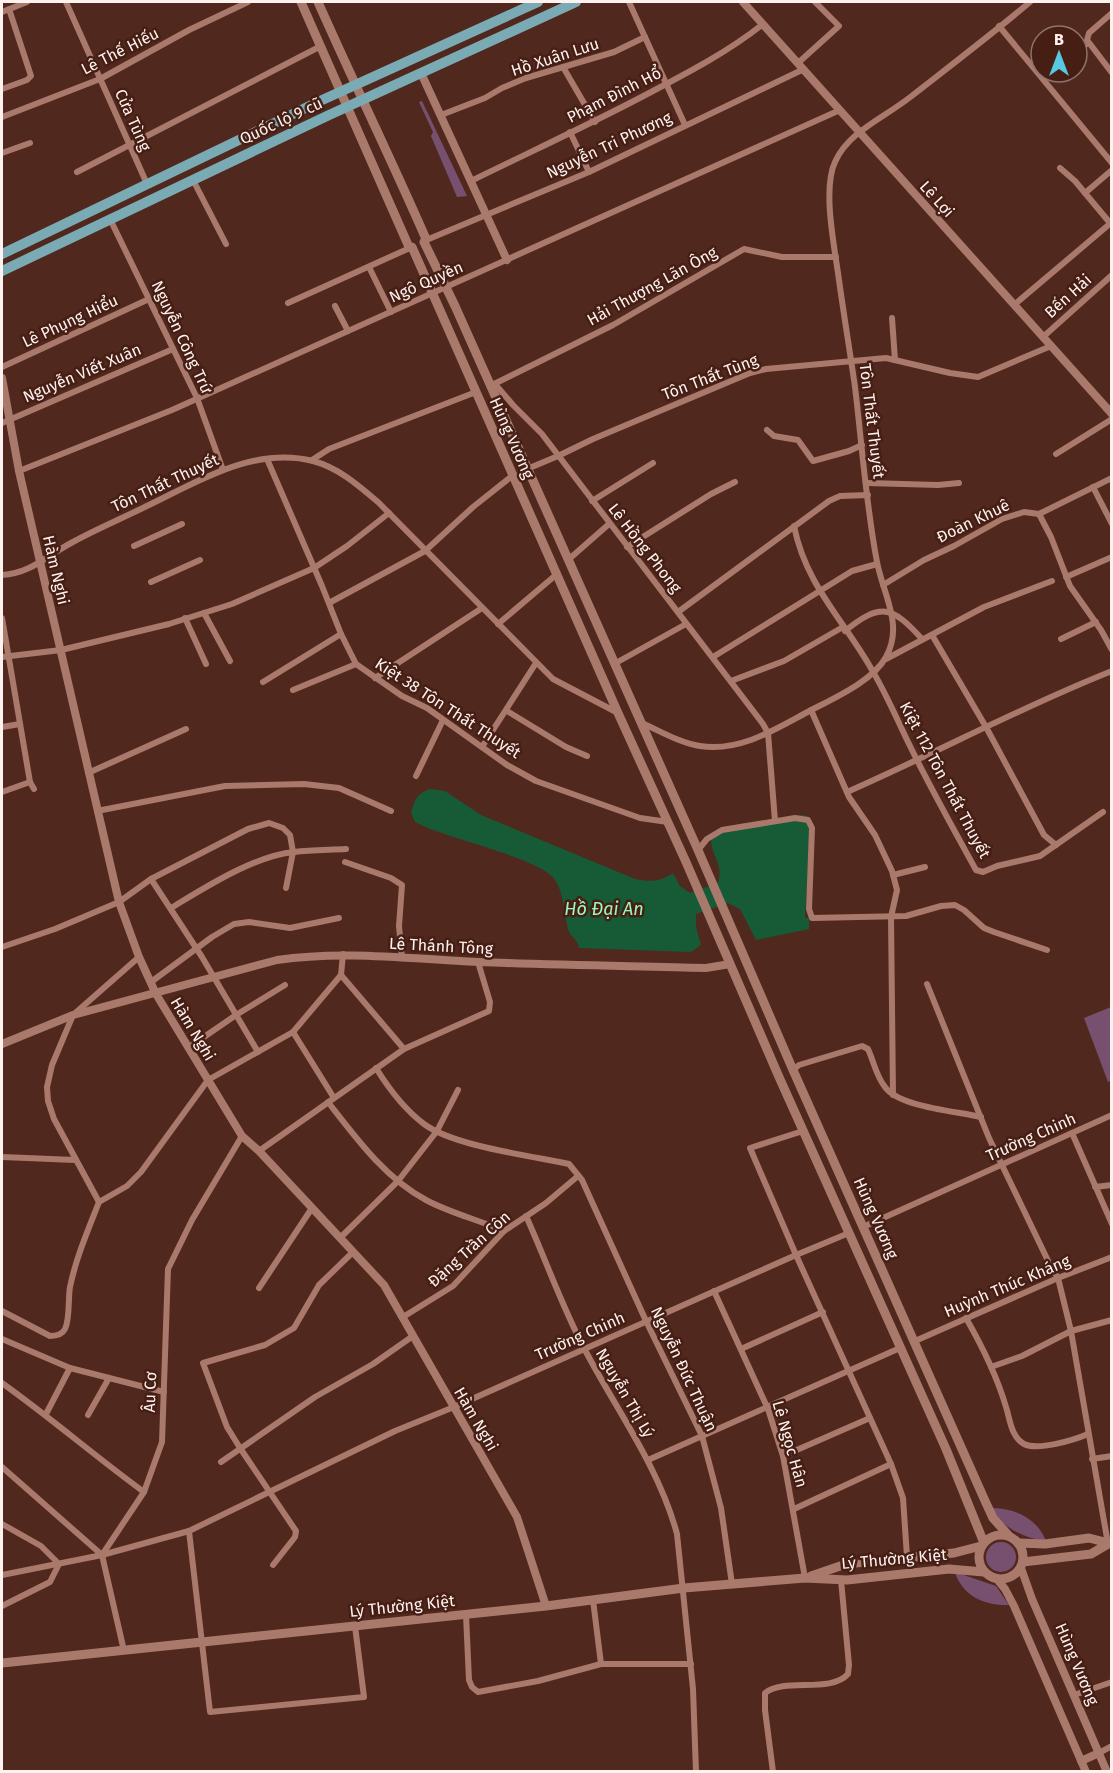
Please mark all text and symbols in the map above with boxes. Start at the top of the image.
street label: Lê Thế Hiếu [78,22,162,79]
north arrow [1029,24,1089,84]
text: B [1054,30,1064,49]
street label: Hồ Xuân Lưu [508,33,601,80]
street label: Phạm Đình Hổ [563,62,664,127]
street label: Cửa Tùng [111,86,155,154]
street label: Quốc lộ 9 cũ [236,93,325,148]
street label: Nguyễn Tri Phương [543,107,675,182]
street label: Lê Lợi [916,177,958,221]
street label: Hải Thượng Lãn Ông [583,241,721,330]
street label: Ngô Quyền [386,256,466,307]
street label: Bến Hải [1040,269,1095,322]
street label: Nguyễn Công Trứ [148,278,217,397]
street label: Lê Phụng Hiểu [19,290,121,351]
street label: Nguyễn Viết Xuân [20,339,144,406]
street label: Tôn Thất Tùng [659,349,761,404]
street label: Tôn Thất Thuyết [856,362,890,480]
street label: Hùng Vương [486,394,539,482]
street label: Tôn Thất Thuyết [108,449,222,516]
street label: Đoàn Khuê [933,495,1013,547]
street label: Lê Hồng Phong [604,499,687,597]
street label: Hàm Nghi [39,533,73,607]
street label: Kiệt 38 Tôn Thất Thuyết [372,653,525,762]
street label: Kiệt 112 Tôn Thất Thuyết [896,698,995,862]
water label: Hồ Đại An [564,898,644,920]
street label: Lê Thánh Tông [388,934,494,958]
street label: Hàm Nghi [167,994,219,1064]
street label: Trường Chinh [983,1109,1079,1165]
street label: Hùng Vương [850,1174,903,1262]
street label: Đặng Trần Côn [423,1206,514,1291]
street label: Huỳnh Thúc Kháng [941,1251,1074,1321]
street label: Nguyễn Đức Thuận [647,1304,721,1434]
street label: Trường Chinh [532,1308,628,1364]
street label: Nguyễn Thị Lý [592,1345,658,1441]
street label: Âu Cơ [139,1371,160,1413]
street label: Hàm Nghi [450,1384,502,1454]
street label: Lê Ngọc Hân [769,1398,811,1490]
street label: Lý Thường Kiệt [840,1545,948,1573]
street label: Lý Thường Kiệt [348,1591,456,1621]
street label: Hùng Vương [1051,1620,1103,1708]

